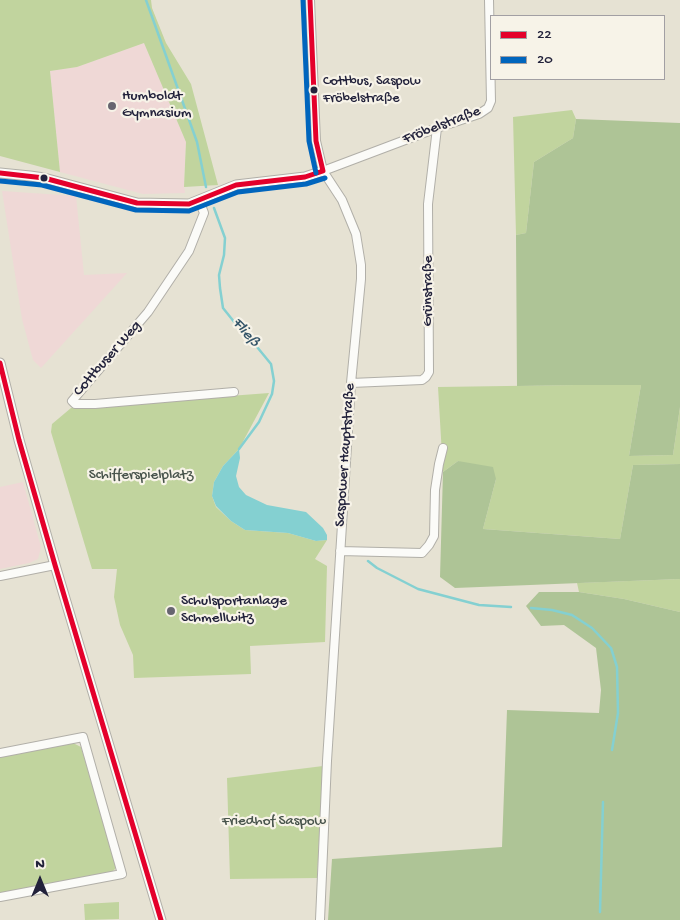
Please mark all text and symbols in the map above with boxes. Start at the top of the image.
legend [490,15,665,80]
text: 22 [537,26,552,44]
text: 20 [537,51,553,69]
place label: Cottbus, Saspow Fröbelstraße [323,74,421,106]
marker: Cottbus, Saspow Fröbelstraße [309,85,319,95]
place label: Humboldt Gymnasium [122,88,191,123]
marker: Humboldt Gymnasium [106,100,118,112]
street label: Fröbelstraße [401,103,483,149]
unlabelled marker [39,173,49,183]
street label: Grünstraße [420,255,438,327]
water label: Fließ [227,314,263,352]
street label: Cottbuser Weg [70,318,146,400]
street label: Saspower Hauptstraße [332,383,360,527]
park label: Schifferspielplatz [89,467,193,485]
place label: Schulsportanlage Schmellwitz [181,593,287,628]
marker: Schulsportanlage Schmellwitz [165,605,177,617]
park label: Friedhof Saspow [222,813,326,831]
north arrow [15,855,65,905]
text: N [35,856,45,873]

